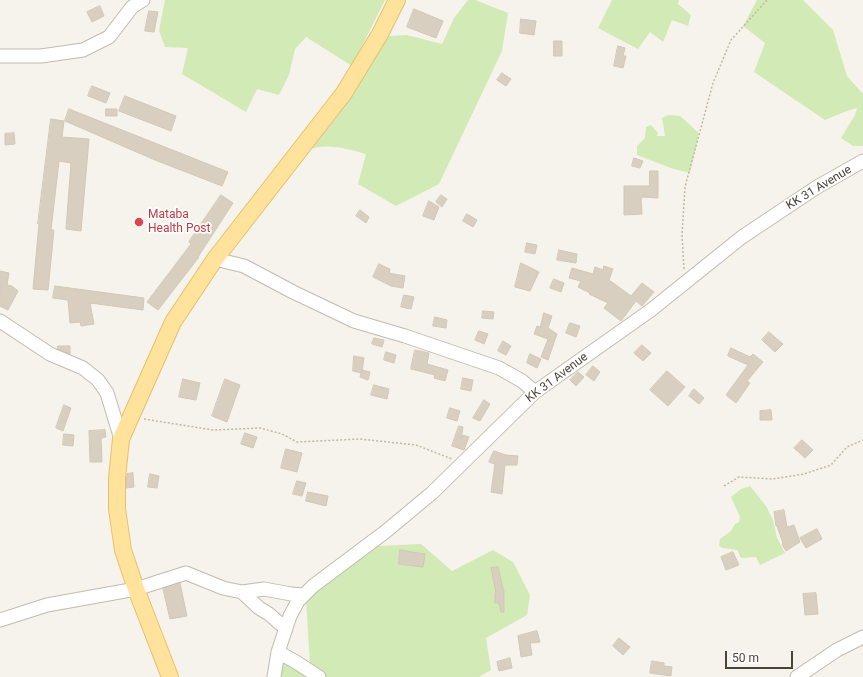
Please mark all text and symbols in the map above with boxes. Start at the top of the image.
street label: KK 31 Avenue [784,163,854,213]
place label: Mataba Health Post [148,208,210,236]
marker: Mataba Health Post [133,216,145,228]
street label: KK 31 Avenue [523,350,591,406]
scale bar [727,643,795,669]
text: 50 m [732,651,759,665]

